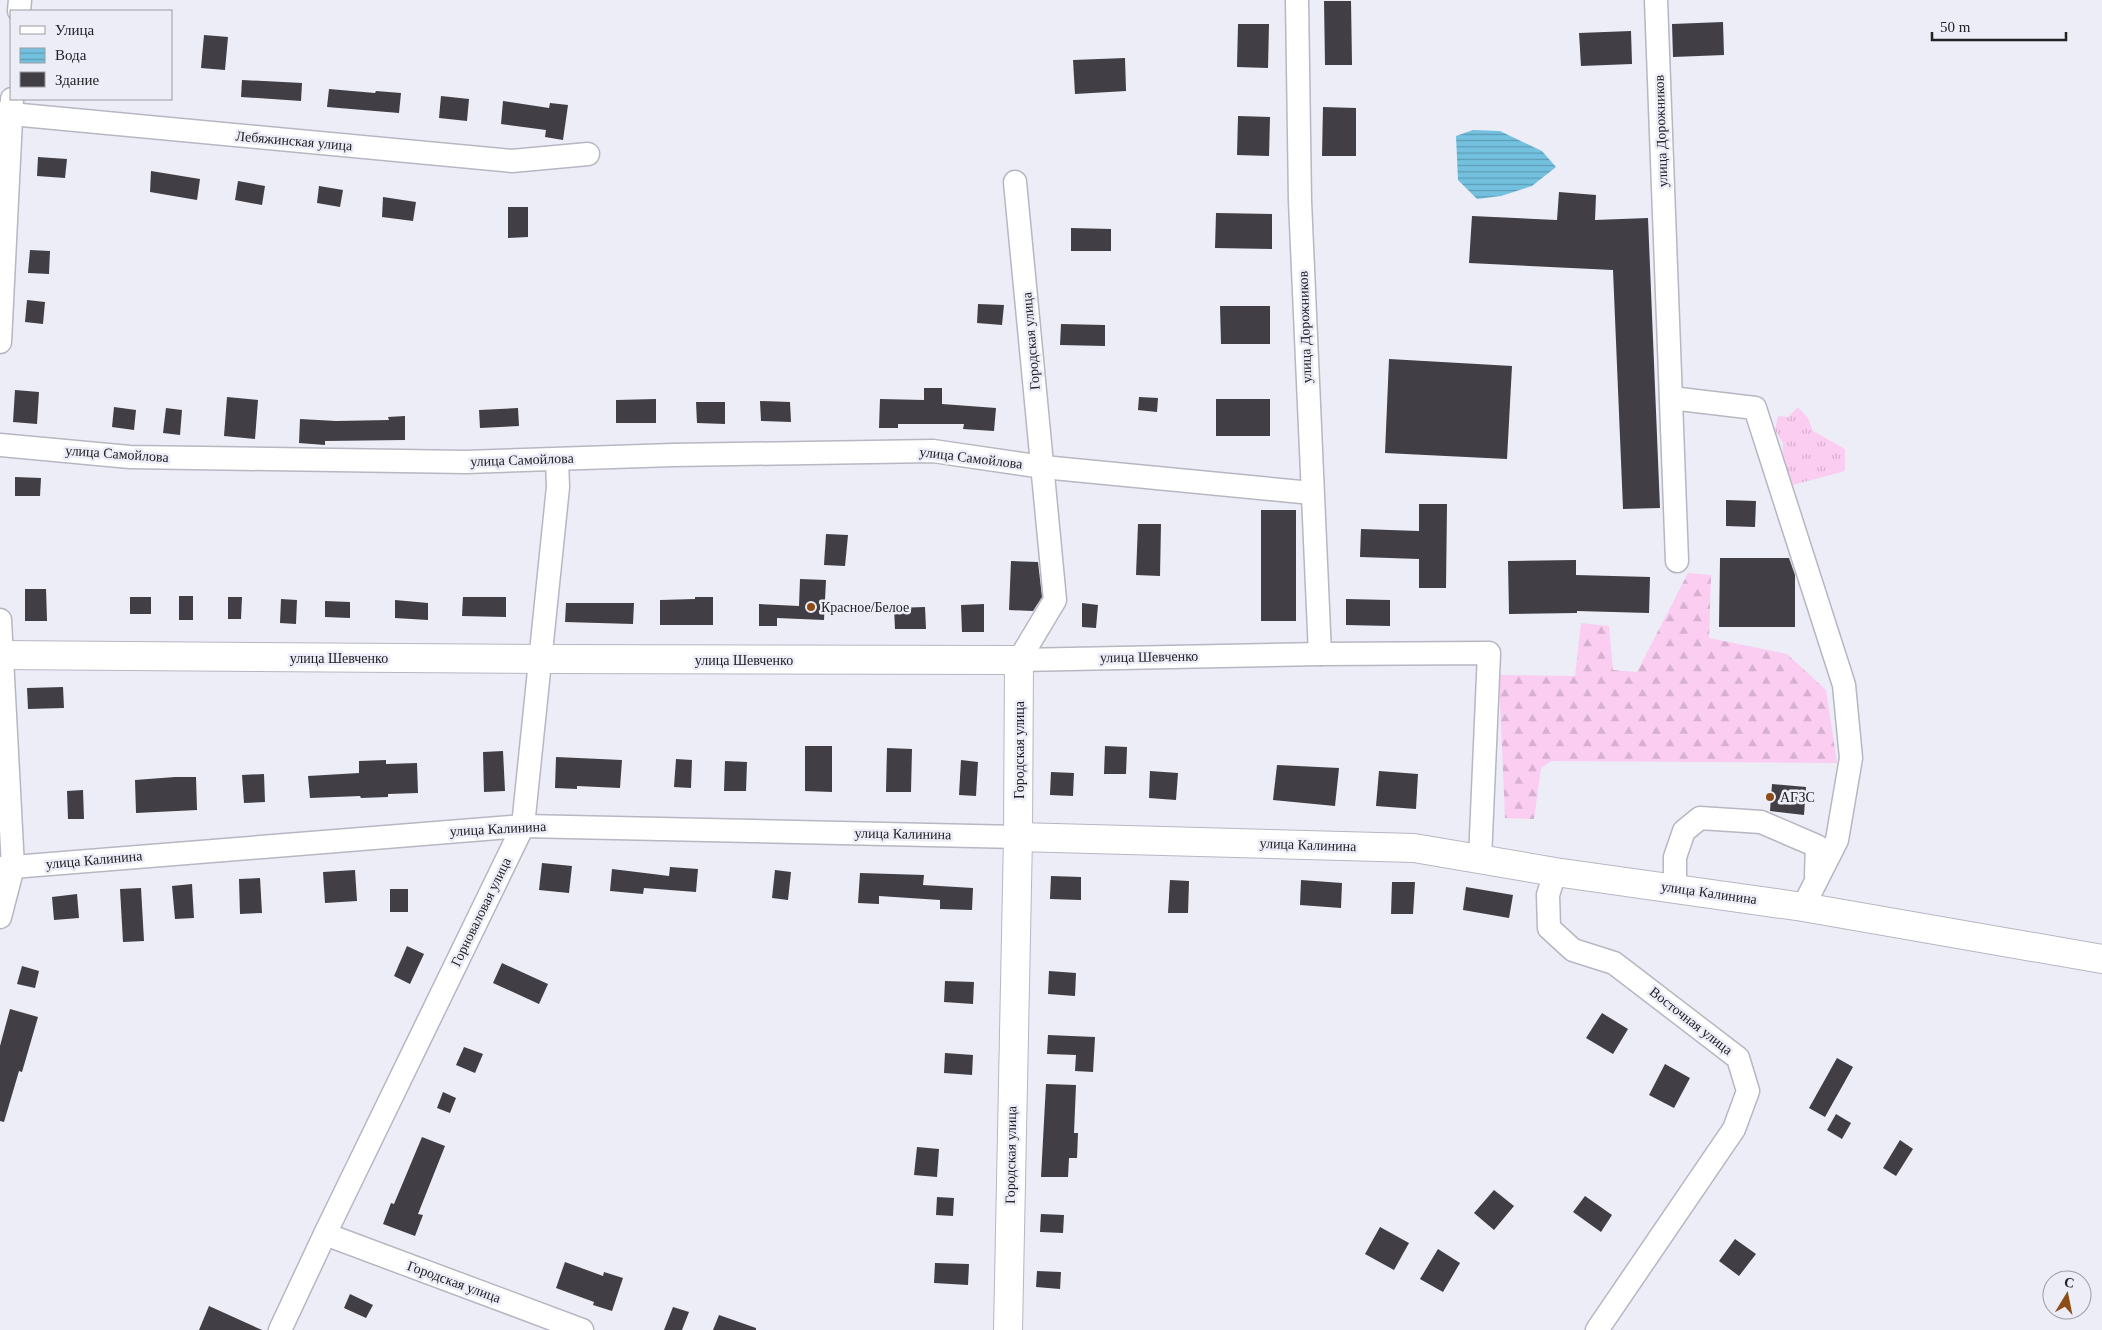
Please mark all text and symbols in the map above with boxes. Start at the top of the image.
legend [10,10,172,100]
scale bar [1932,10,2066,42]
text: 50 m [1940,19,1971,35]
text: Улица [55,22,94,38]
text: Вода [55,47,87,63]
text: Здание [55,72,99,88]
street label: улица Дорожников [1652,74,1670,188]
street label: Лебяжинская улица [235,128,354,154]
street label: улица Дорожников [1296,270,1314,384]
street label: Городская улица [1019,291,1043,391]
street label: улица Самойлова [65,443,170,465]
street label: улица Самойлова [919,444,1024,472]
street label: улица Самойлова [470,451,575,469]
place label: Красное/Белое [821,600,909,615]
marker: Красное/Белое [805,601,817,613]
street label: улица Шевченко [1100,649,1198,665]
street label: улица Шевченко [290,651,388,666]
street label: улица Шевченко [695,653,793,668]
street label: Городская улица [1012,700,1027,799]
place label: АГЗС [1780,790,1815,805]
marker: АГЗС [1764,791,1776,803]
street label: улица Калинина [449,819,547,839]
street label: улица Калинина [855,826,952,842]
street label: улица Калинина [1259,836,1357,854]
street label: улица Калинина [45,848,144,872]
street label: Горноваловая улица [448,854,514,969]
street label: улица Калинина [1660,879,1759,907]
street label: Восточная улица [1647,984,1736,1058]
street label: Городская улица [1003,1105,1019,1204]
street label: Городская улица [405,1258,503,1306]
north arrow [2042,1270,2092,1320]
text: С [2063,1274,2075,1291]

